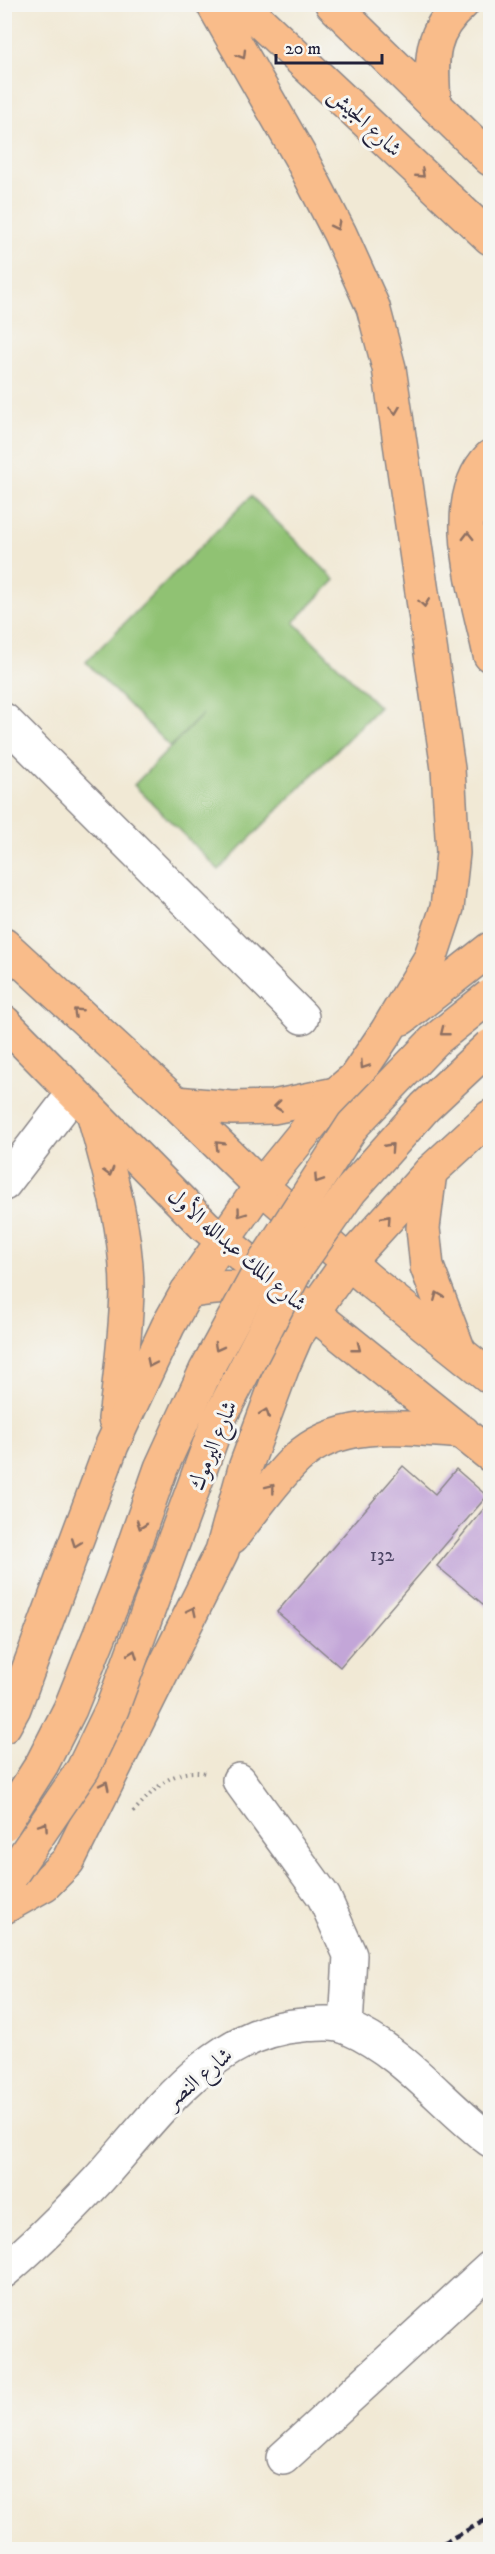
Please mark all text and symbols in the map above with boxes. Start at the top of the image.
scale bar [276,27,382,65]
text: 20 m [285,38,321,60]
one-way arrow [235,49,247,59]
street label: شارع الجيش [320,81,407,166]
one-way arrow [414,166,425,177]
one-way arrow [329,220,340,230]
one-way arrow [389,406,401,415]
one-way arrow [461,532,474,541]
one-way arrow [417,599,429,608]
one-way arrow [74,1008,84,1019]
one-way arrow [440,1025,451,1036]
one-way arrow [360,1058,371,1069]
one-way arrow [274,1099,283,1111]
one-way arrow [216,1142,227,1153]
one-way arrow [383,1143,394,1154]
one-way arrow [102,1167,115,1177]
one-way arrow [313,1173,325,1183]
street label: شارع الملك عبدالله الأول [159,1180,314,1321]
one-way arrow [238,1207,249,1218]
one-way arrow [380,1215,391,1226]
one-way arrow [433,1291,445,1302]
one-way arrow [214,1341,225,1351]
one-way arrow [350,1341,361,1352]
one-way arrow [146,1357,158,1368]
street label: شارع اليرموك [183,1397,247,1496]
one-way arrow [258,1408,271,1419]
one-way arrow [263,1484,274,1495]
one-way arrow [135,1519,148,1530]
one-way arrow [70,1537,83,1548]
house number: 132 [370,1543,394,1568]
one-way arrow [185,1606,197,1617]
one-way arrow [126,1649,139,1660]
one-way arrow [98,1781,110,1792]
one-way arrow [37,1822,48,1833]
street label: شارع النصر [158,2042,241,2119]

